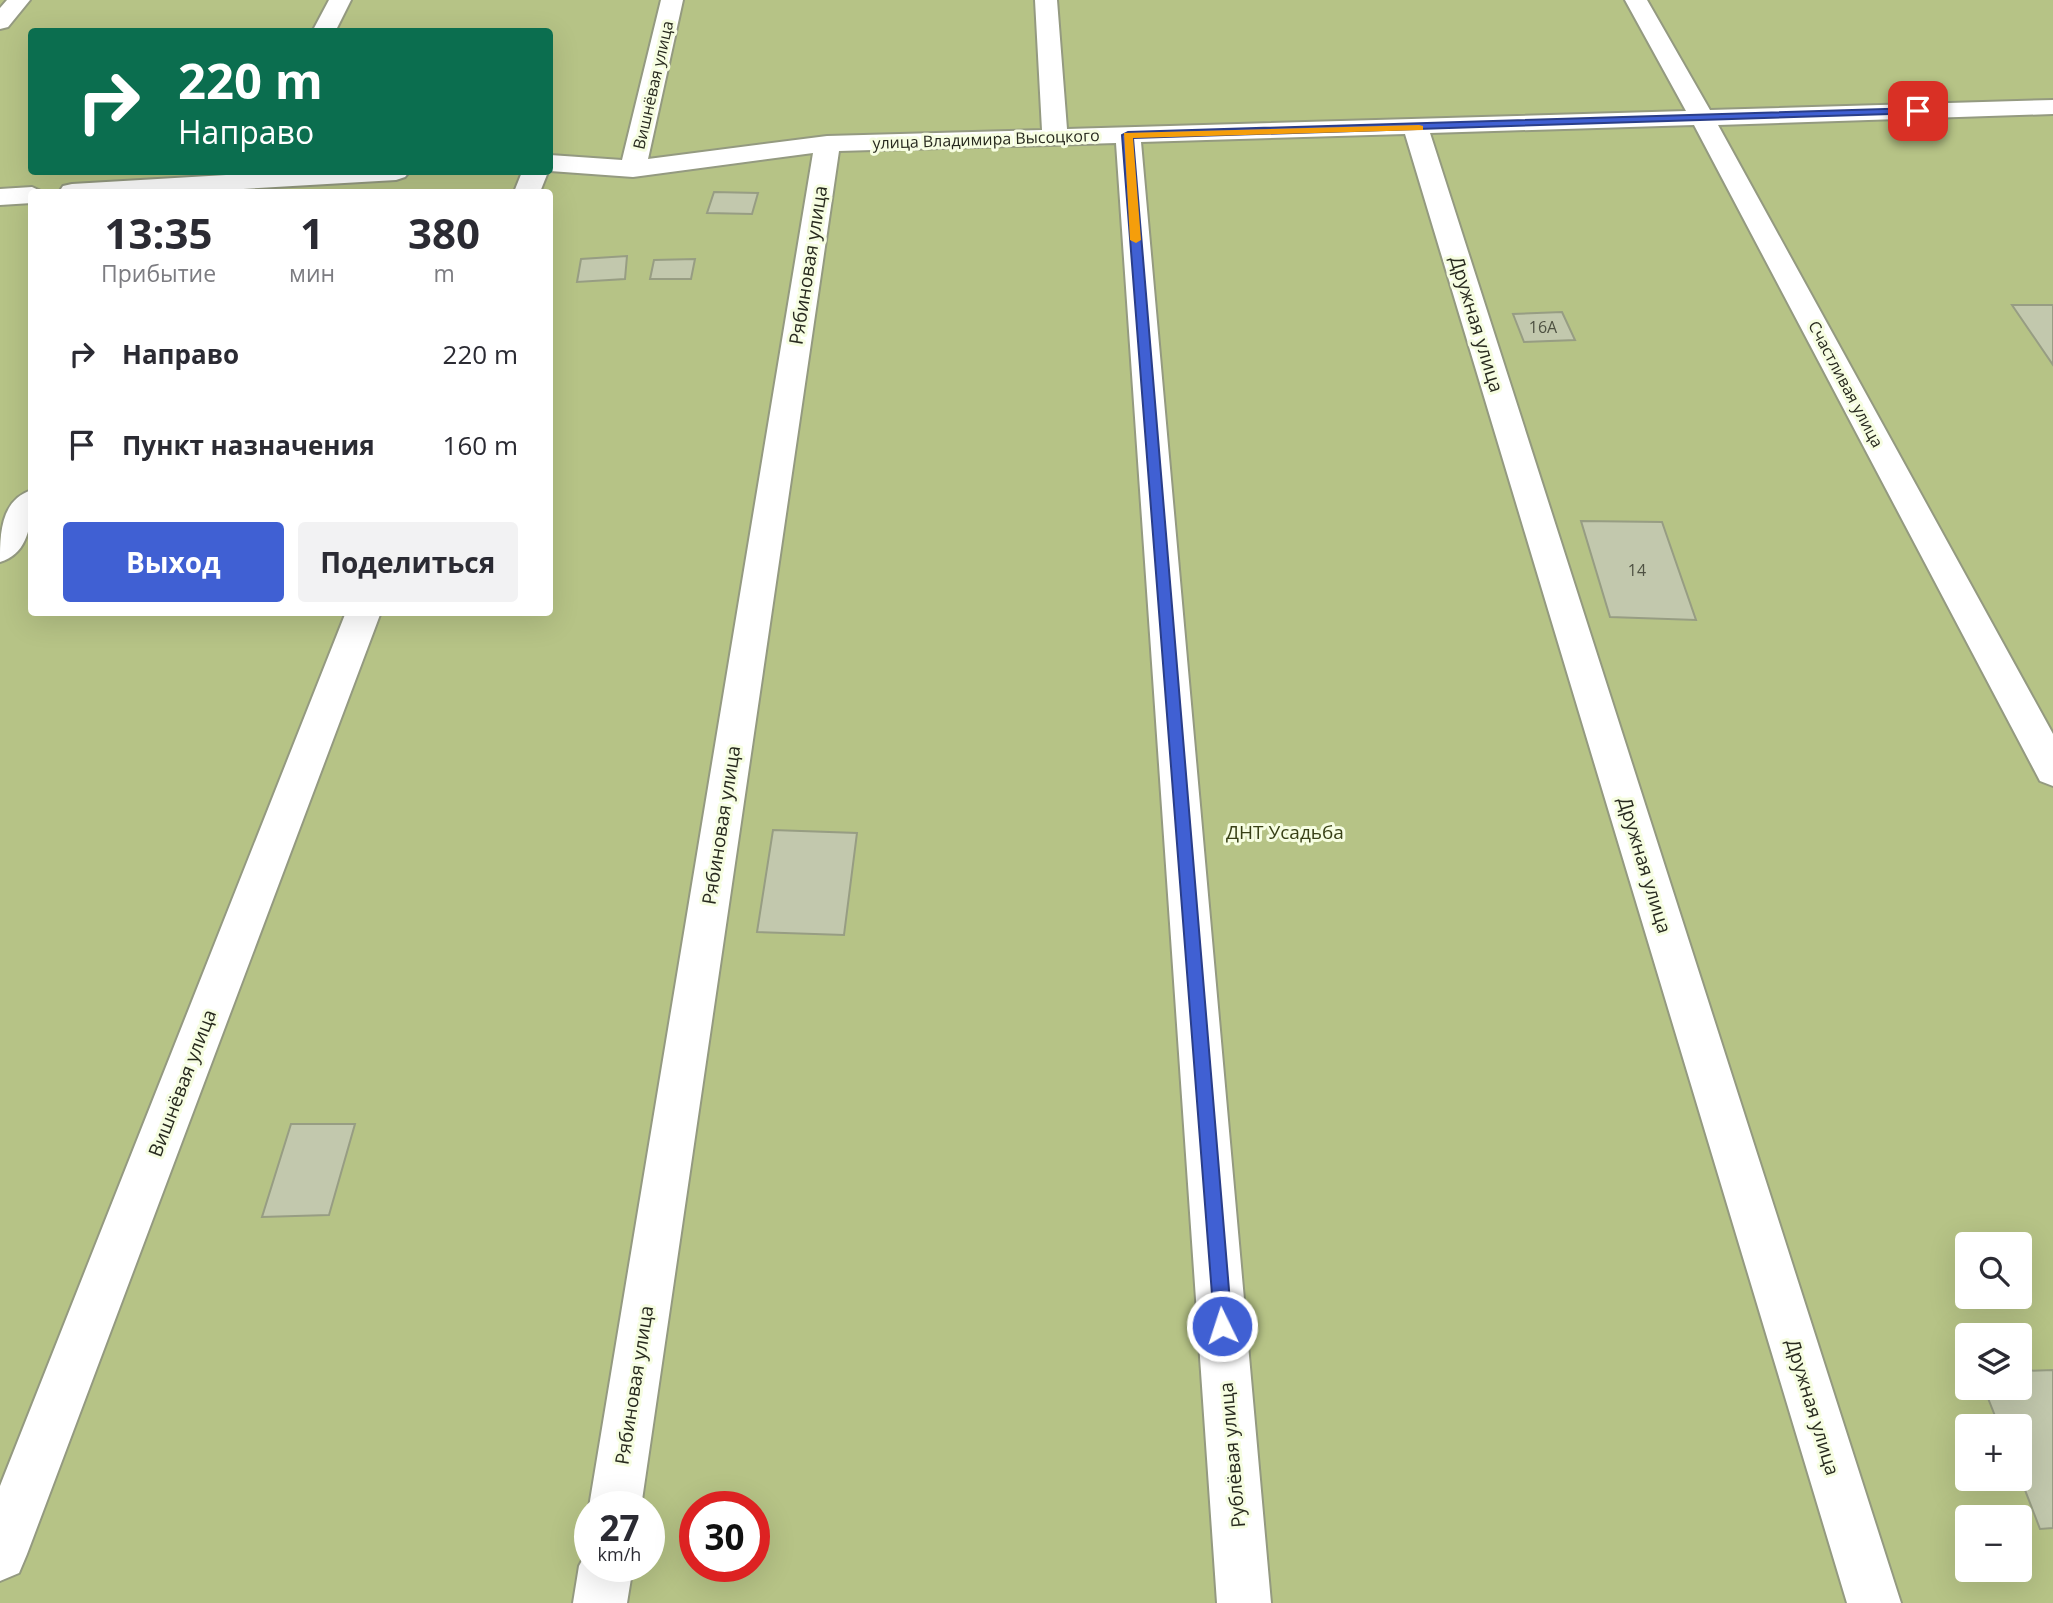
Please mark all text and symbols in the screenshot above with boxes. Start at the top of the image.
street label: Вишнёвая улица [628,19,678,151]
text: 220 m [178,47,323,113]
icon: right [63,56,154,147]
pin [1888,81,1948,141]
icon: arrive [1899,92,1937,130]
text: Направо [178,110,314,153]
street label: улица Владимира Высоцкого [872,124,1100,154]
street label: Рябиновая улица [783,184,833,346]
text: 13:35 [104,204,213,261]
text: 1 [300,204,324,261]
text: 380 [408,204,480,261]
street label: Дружная улица [1444,253,1510,395]
text: Прибытие [101,257,216,289]
text: мин [289,257,335,289]
text: m [433,257,455,289]
house number: 16А [1529,316,1558,338]
street label: Счастливая улица [1803,317,1889,451]
icon: right [63,335,101,373]
text: Направо [122,336,239,372]
text: 220 m [443,336,518,372]
icon: arrive [63,426,101,464]
text: Пункт назначения [122,427,375,463]
text: 160 m [443,427,518,463]
button: Выход [63,522,284,602]
button: Поделиться [298,522,518,602]
house number: 14 [1628,559,1646,581]
street label: Рябиновая улица [696,744,746,906]
street label: Дружная улица [1612,794,1678,936]
park label: ДНТ Усадьба [1226,819,1344,845]
street label: Вишнёвая улица [142,1006,222,1160]
map controls [1955,1232,2032,1582]
button: search [1955,1232,2032,1309]
position arrow [1185,1289,1259,1363]
street label: Рябиновая улица [609,1304,659,1466]
button: layers [1955,1323,2032,1400]
street label: Дружная улица [1780,1336,1846,1478]
street label: Рублёвая улица [1213,1381,1251,1529]
button: + [1955,1414,2032,1491]
speed limit sign: 30 [679,1491,770,1582]
text: 27 [599,1504,640,1551]
button: − [1955,1505,2032,1582]
text: km/h [598,1542,641,1566]

